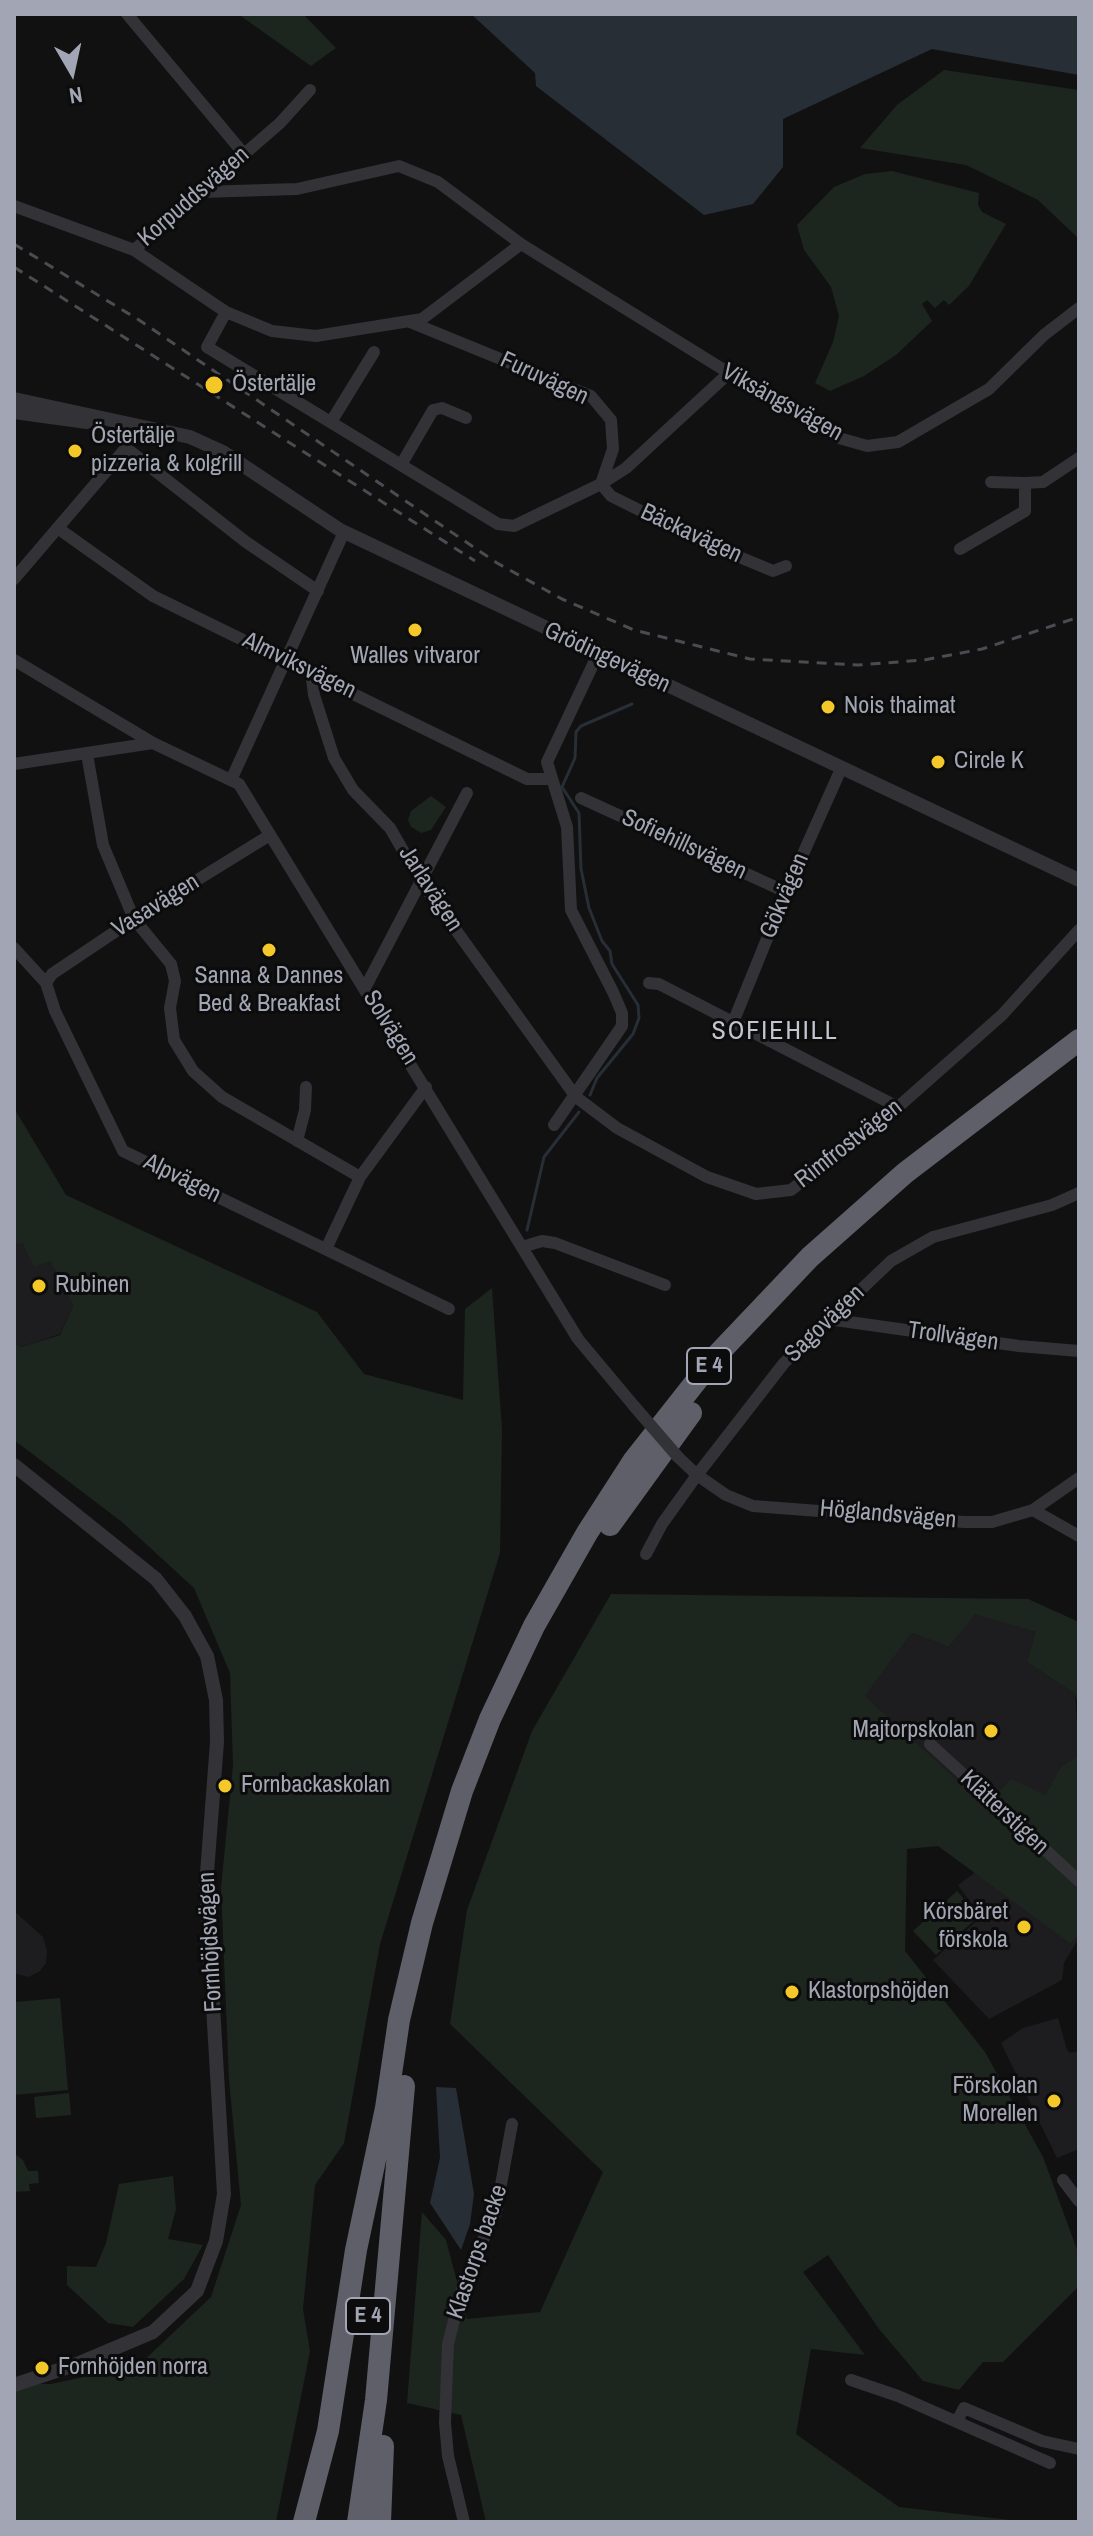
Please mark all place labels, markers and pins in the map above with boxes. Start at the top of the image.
place label: Östertälje [232,371,316,399]
marker: Östertälje [203,374,225,396]
place label: Östertälje pizzeria & kolgrill [91,423,242,479]
marker: Östertälje pizzeria & kolgrill [66,442,84,460]
marker: Walles vitvaror [406,621,424,639]
place label: Walles vitvaror [350,643,480,671]
place label: Nois thaimat [844,693,956,721]
marker: Nois thaimat [819,698,837,716]
place label: Circle K [954,748,1024,776]
marker: Circle K [929,753,947,771]
marker: Sanna & Dannes Bed & Breakfast [260,941,278,959]
place label: Sanna & Dannes Bed & Breakfast [195,963,343,1019]
place label: Rubinen [55,1272,129,1300]
marker: Rubinen [30,1277,48,1295]
place label: Majtorpskolan [853,1717,975,1745]
marker: Majtorpskolan [982,1722,1000,1740]
place label: Fornbackaskolan [241,1772,390,1800]
marker: Fornbackaskolan [216,1777,234,1795]
place label: Körsbäret förskola [923,1899,1008,1955]
marker: Körsbäret förskola [1015,1918,1033,1936]
place label: Klastorpshöjden [808,1978,949,2006]
marker: Klastorpshöjden [783,1983,801,2001]
place label: Förskolan Morellen [953,2073,1038,2129]
marker: Förskolan Morellen [1045,2092,1063,2110]
place label: Fornhöjden norra [58,2354,208,2382]
marker: Fornhöjden norra [33,2359,51,2377]

